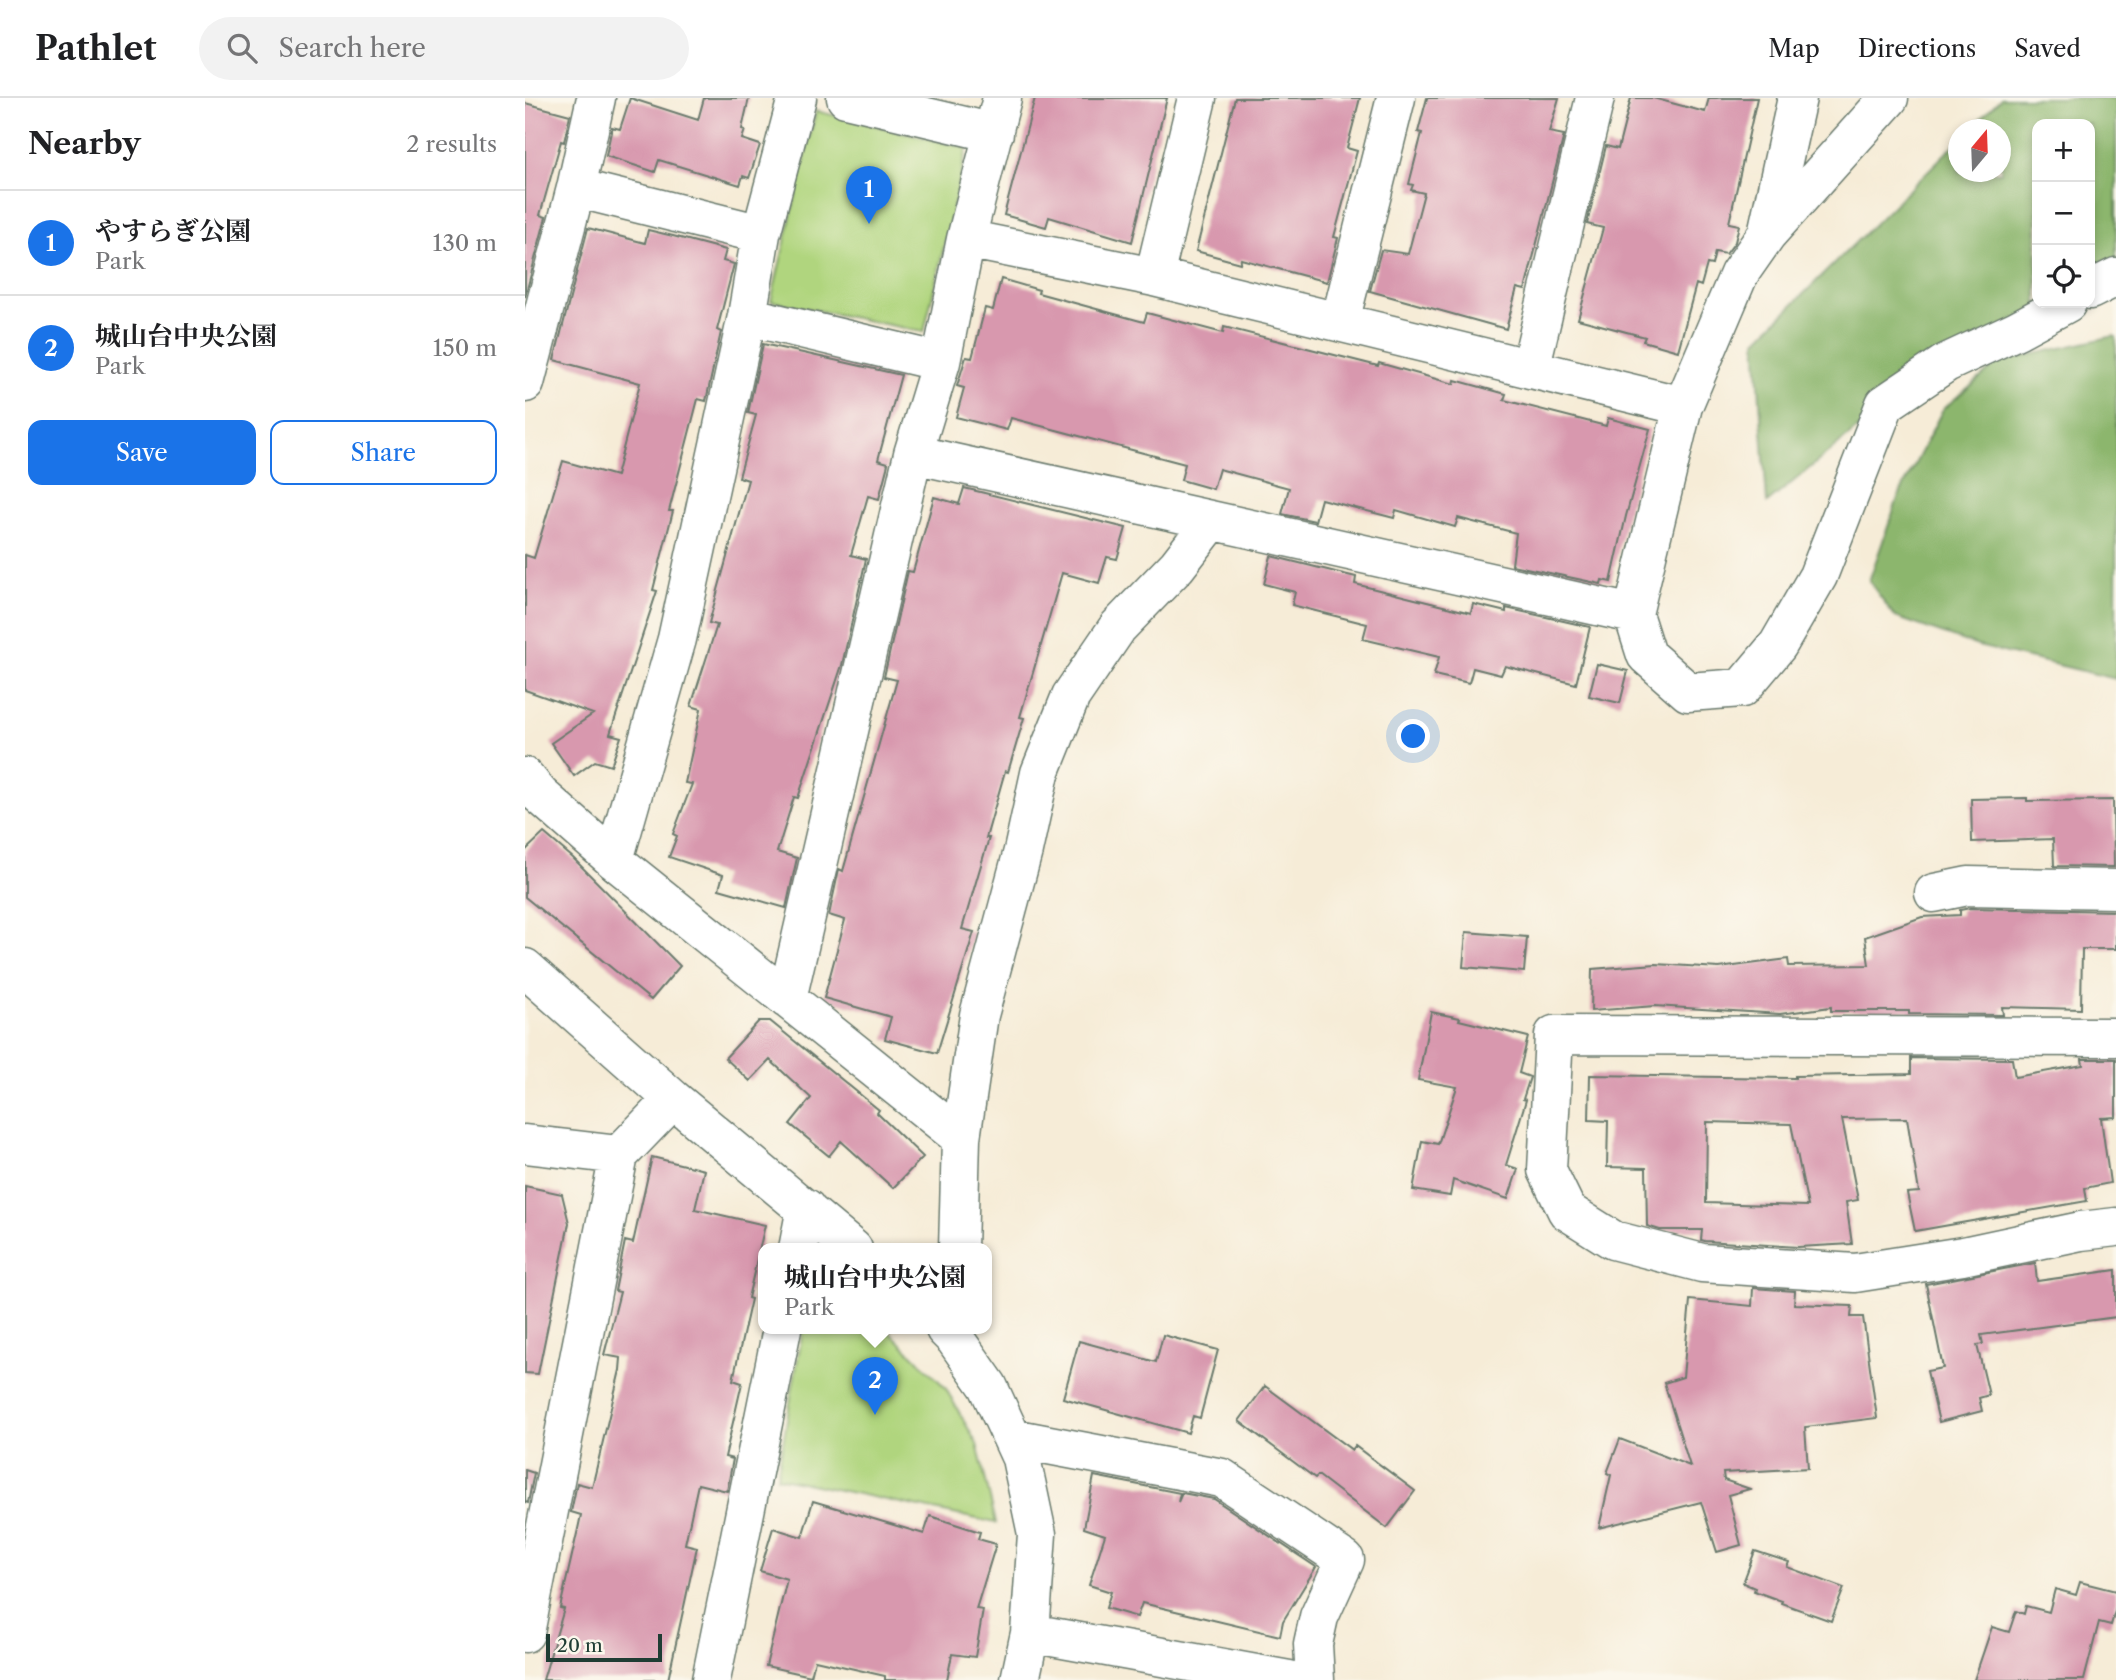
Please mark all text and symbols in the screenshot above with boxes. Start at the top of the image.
search box [199,17,689,80]
text: Pathlet [35,28,157,69]
icon: search [223,29,261,67]
text: Search here [279,32,426,64]
text: Map [1768,34,1820,63]
text: Directions [1858,34,1976,63]
text: Saved [2014,34,2081,63]
north arrow [1948,119,2011,182]
map controls [2032,119,2095,308]
button: + [2032,119,2095,182]
text: Nearby [28,125,141,162]
text: 2 results [406,130,497,158]
pin: 1 [846,166,892,224]
button: − [2032,182,2095,245]
text: やすらぎ公園 [95,215,251,247]
text: 1 [46,229,56,257]
text: 130 m [433,229,497,257]
button: locate [2032,245,2095,308]
text: Park [95,247,145,275]
text: 城山台中央公園 [95,320,277,352]
text: 2 [44,334,58,362]
text: 150 m [433,334,497,362]
text: Park [95,352,145,380]
button: Save [28,420,256,485]
button: Share [270,420,497,485]
your location [1396,719,1430,753]
popup [758,1243,992,1334]
text: 城山台中央公園 [784,1261,966,1293]
text: Park [784,1293,834,1321]
pin: 2 [852,1357,898,1415]
scale bar [546,1631,661,1663]
text: 20 m [557,1634,603,1657]

